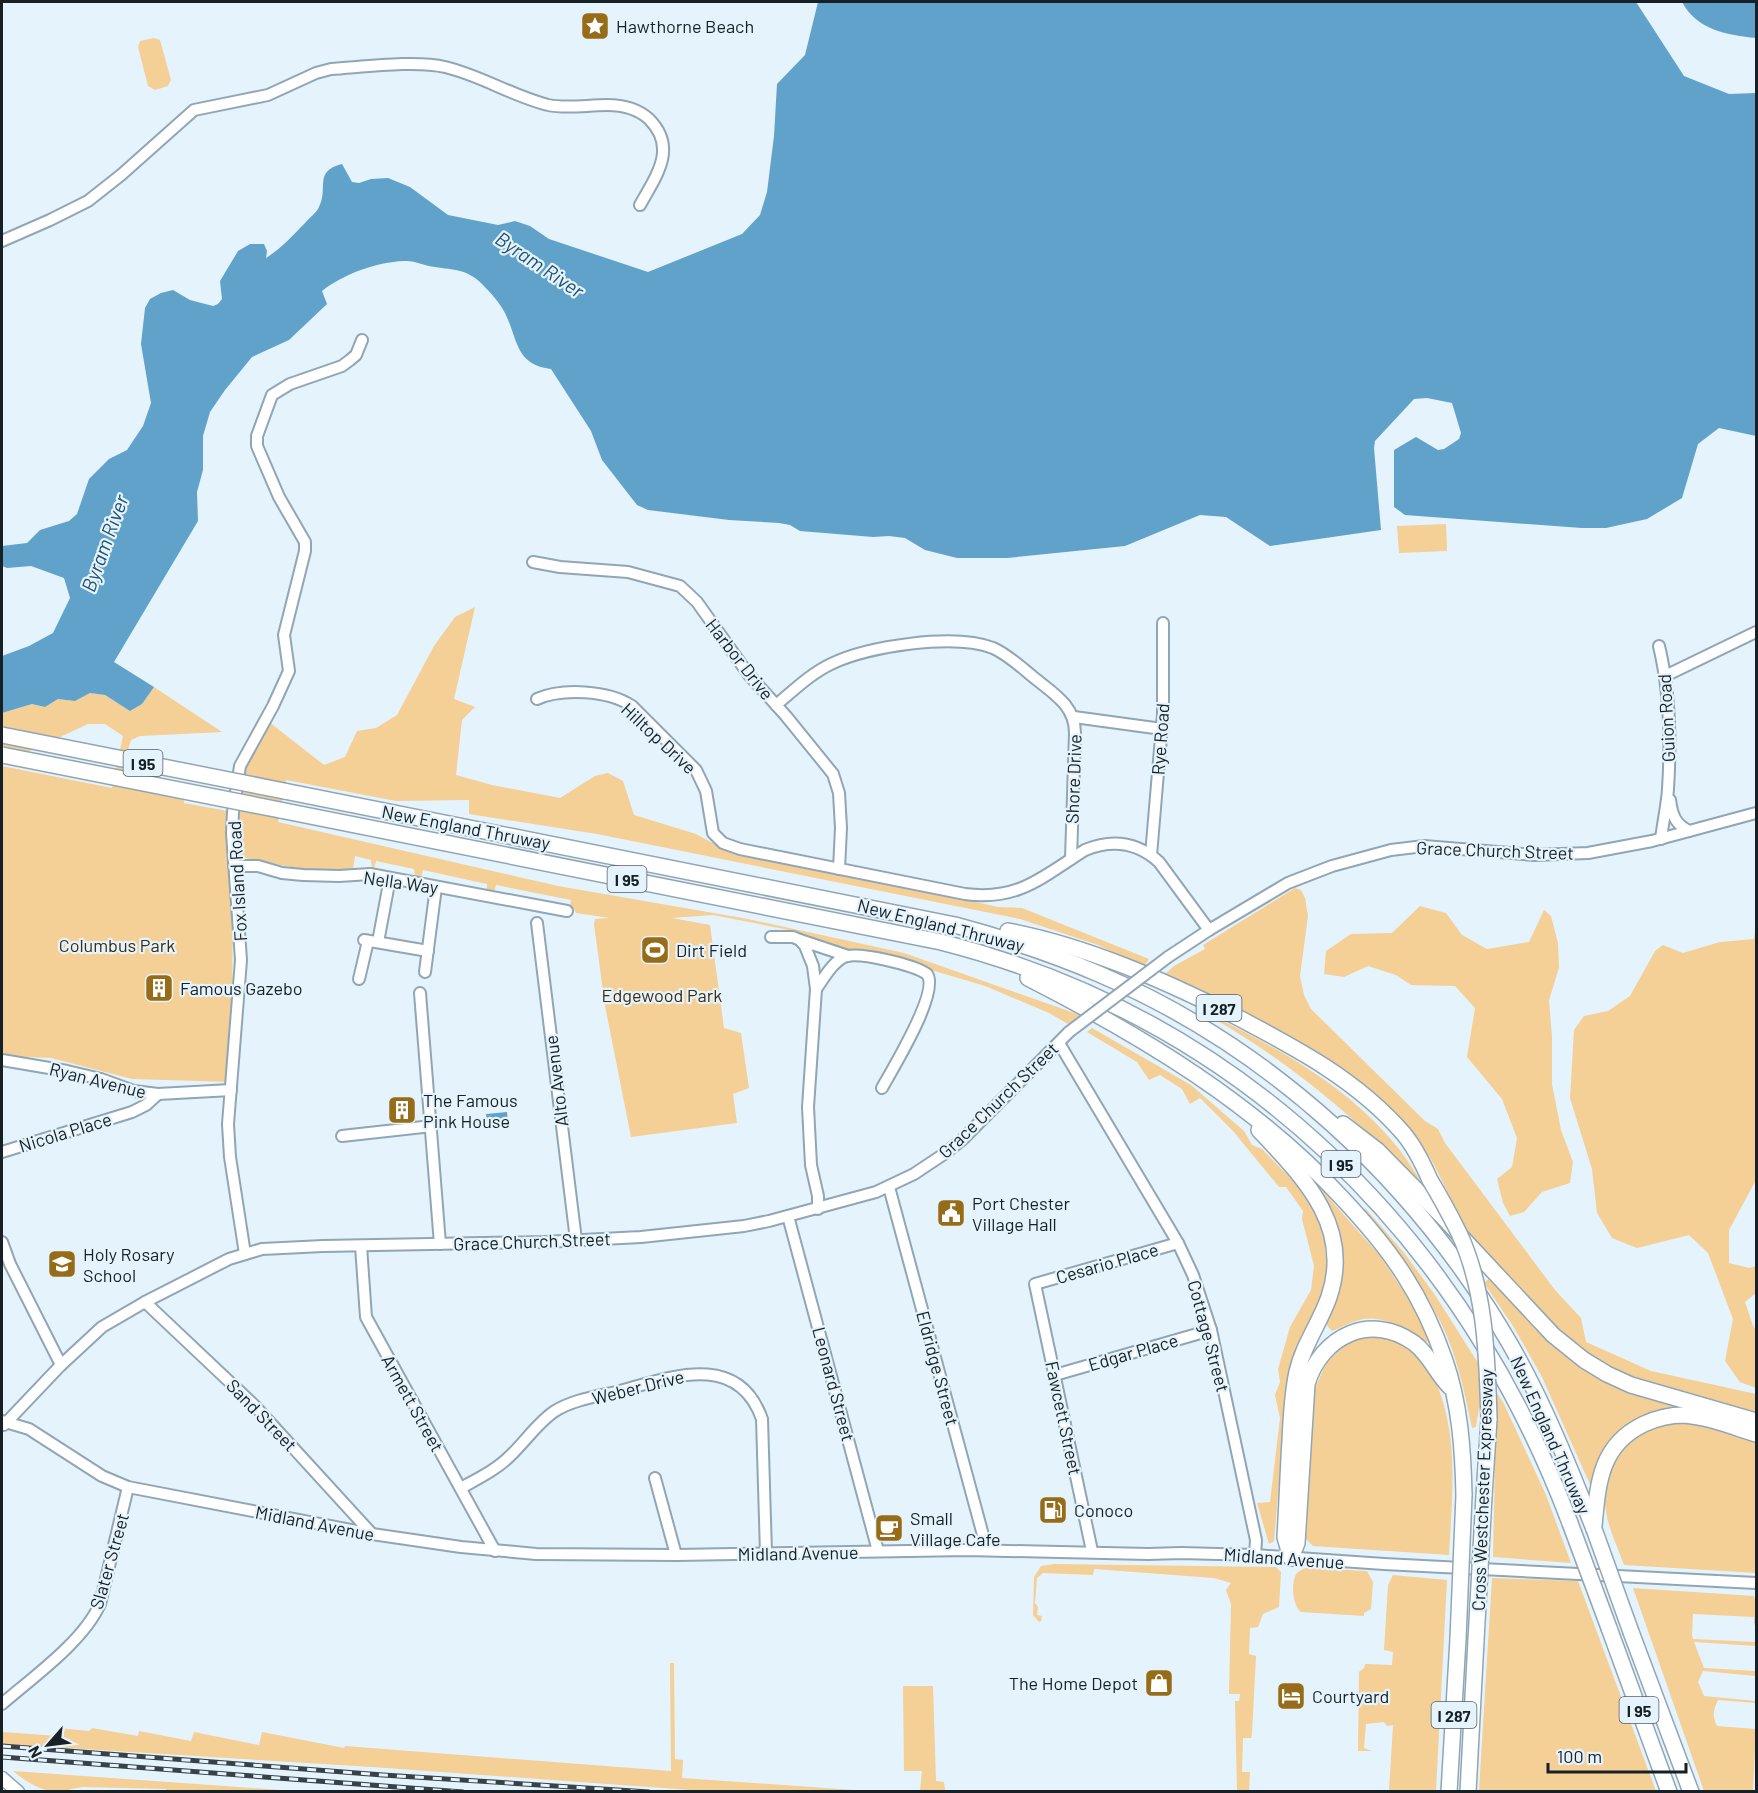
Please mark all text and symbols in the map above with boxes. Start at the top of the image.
place icon: Hawthorne Beach [579,10,611,42]
place label: Hawthorne Beach [616,15,754,37]
water label: Byram River [491,226,590,303]
water label: Byram River [75,490,133,595]
street label: Harbor Drive [701,614,779,704]
street label: Guion Road [1653,673,1679,763]
street label: Hilltop Drive [617,698,701,778]
street label: Rye Road [1147,702,1173,776]
street label: Shore Drive [1060,734,1086,824]
road number: I 95 [124,750,162,776]
street label: New England Thruway [380,800,552,854]
street label: Fox Island Road [223,820,251,942]
street label: Grace Church Street [1416,836,1574,864]
street label: Nella Way [362,866,440,898]
road number: I 95 [608,866,646,892]
street label: New England Thruway [855,894,1027,956]
park label: Columbus Park [59,934,175,956]
sports icon: Dirt Field [639,934,671,966]
place label: Dirt Field [676,939,747,961]
building icon: Famous Gazebo [143,972,175,1004]
place label: Famous Gazebo [180,977,303,999]
park label: Edgewood Park [602,984,722,1006]
road number: I 287 [1196,995,1242,1021]
street label: Alto Avenue [539,1034,573,1128]
street label: Grace Church Street [934,1037,1062,1163]
street label: Ryan Avenue [47,1057,149,1103]
place label: The Famous Pink House [423,1089,518,1132]
building icon: The Famous Pink House [386,1094,418,1126]
street label: Nicola Place [16,1107,114,1157]
road number: I 95 [1322,1151,1360,1177]
place label: Port Chester Village Hall [972,1192,1071,1235]
public building icon: Port Chester Village Hall [935,1197,967,1229]
street label: Grace Church Street [453,1227,611,1255]
street label: Cesario Place [1053,1238,1161,1288]
place label: Holy Rosary School [83,1243,175,1286]
school or university icon: Holy Rosary School [46,1248,78,1280]
street label: Cottage Street [1184,1278,1234,1394]
street label: Eldridge Street [912,1308,964,1428]
street label: Leonard Street [808,1324,860,1444]
street label: Edgar Place [1085,1329,1181,1375]
street label: Armett Street [377,1351,449,1455]
street label: New England Thruway [1506,1352,1596,1518]
street label: Fawcett Street [1041,1359,1087,1477]
street label: Weber Drive [590,1365,686,1409]
street label: Cross Westchester Expressway [1467,1369,1497,1611]
street label: Sand Street [222,1374,302,1456]
fuel station icon: Conoco [1037,1494,1069,1526]
place label: Conoco [1074,1499,1133,1521]
street label: Midland Avenue [254,1501,376,1545]
place label: Small Village Cafe [910,1507,1001,1550]
street label: Slater Street [85,1510,133,1612]
cafe icon: Small Village Cafe [873,1512,905,1544]
street label: Midland Avenue [737,1541,859,1565]
street label: Midland Avenue [1223,1543,1345,1573]
shop icon: The Home Depot [1143,1667,1175,1699]
place label: The Home Depot [1009,1672,1138,1694]
hotel icon: Courtyard [1275,1680,1307,1712]
place label: Courtyard [1312,1685,1389,1707]
road number: I 95 [1620,1697,1658,1723]
road number: I 287 [1432,1702,1476,1728]
north arrow [18,1715,78,1775]
scale bar [1548,1736,1686,1774]
text: N [23,1743,45,1761]
text: 100 m [1557,1745,1602,1767]

